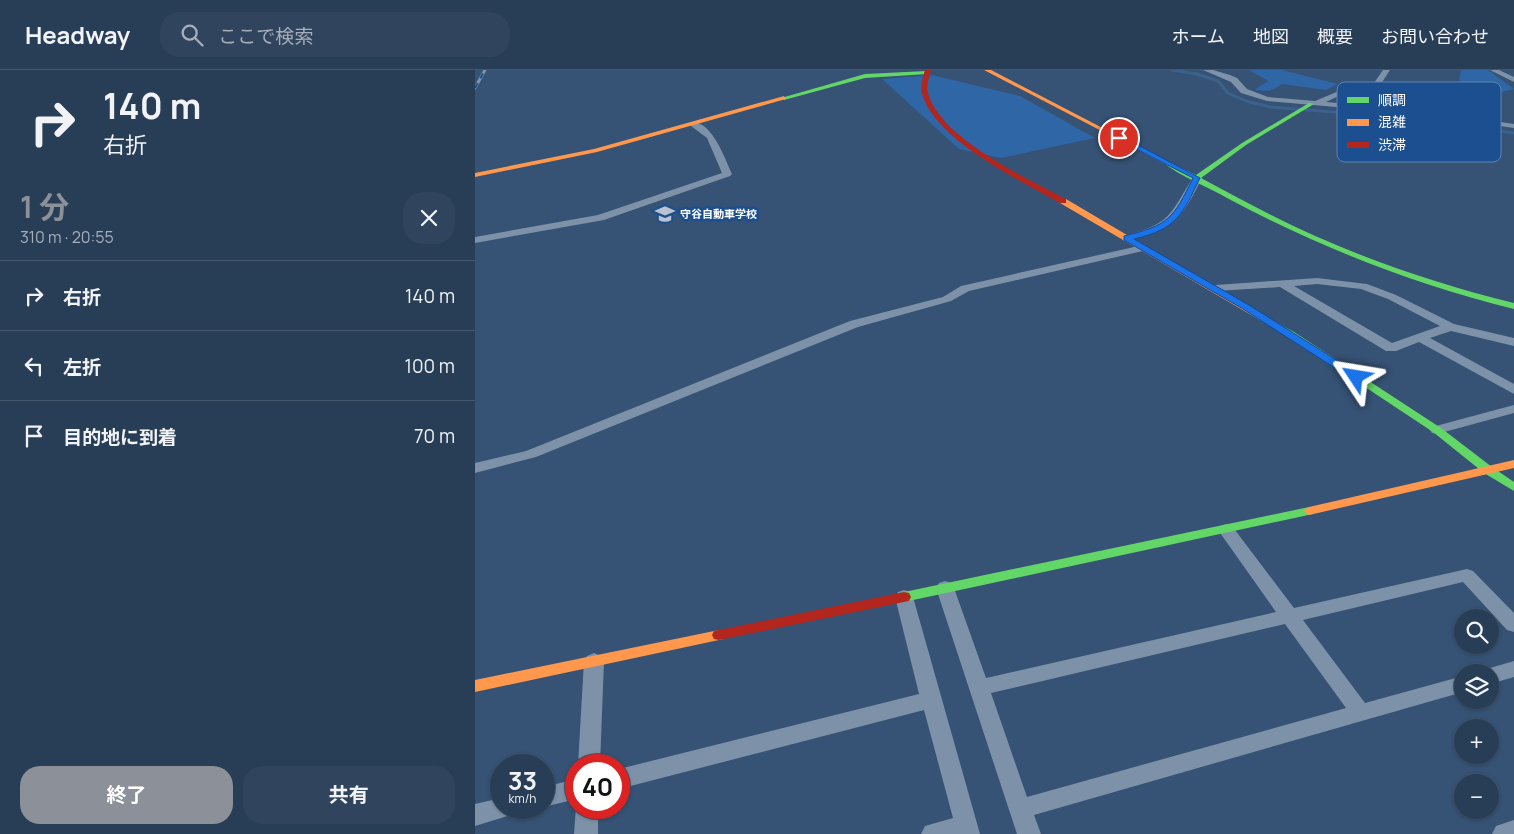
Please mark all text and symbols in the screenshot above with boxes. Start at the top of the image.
search box [160,12,510,57]
text: Headway [25,18,130,51]
icon: search [178,21,206,49]
text: ここで検索 [218,23,313,49]
text: ホーム [1172,24,1225,48]
text: 地図 [1253,24,1289,48]
text: 概要 [1317,24,1353,48]
text: お問い合わせ [1381,24,1489,48]
text: 140 m [103,82,201,130]
legend [1337,82,1501,162]
icon: right [20,90,85,155]
text: 順調 [1378,90,1406,109]
text: 混雑 [1378,112,1406,131]
pin [1098,117,1140,159]
icon: arrive [1105,124,1133,152]
text: 右折 [103,130,147,160]
text: 渋滞 [1378,135,1406,154]
text: 1 分 [20,186,69,227]
button: close [403,192,455,244]
school or university icon: 守谷自動車学校 [654,203,676,225]
place label: 守谷自動車学校 [680,206,757,221]
text: 310 m · 20:55 [20,226,114,248]
icon: right [20,282,48,310]
text: 140 m [405,283,455,309]
text: 右折 [63,284,101,310]
position arrow [1329,350,1381,402]
icon: left [20,352,48,380]
text: 100 m [404,353,455,379]
text: 左折 [63,354,101,380]
icon: arrive [20,422,48,450]
text: 70 m [414,423,455,449]
text: 目的地に到着 [63,424,177,450]
map controls [1454,609,1499,819]
button: search [1454,609,1499,654]
button: layers [1454,664,1499,709]
button: + [1454,719,1499,764]
speed limit sign: 40 [565,754,630,819]
text: 33 [508,763,537,798]
button: 終了 [20,766,233,824]
button: 共有 [243,766,455,824]
button: − [1454,774,1499,819]
text: km/h [509,790,536,807]

